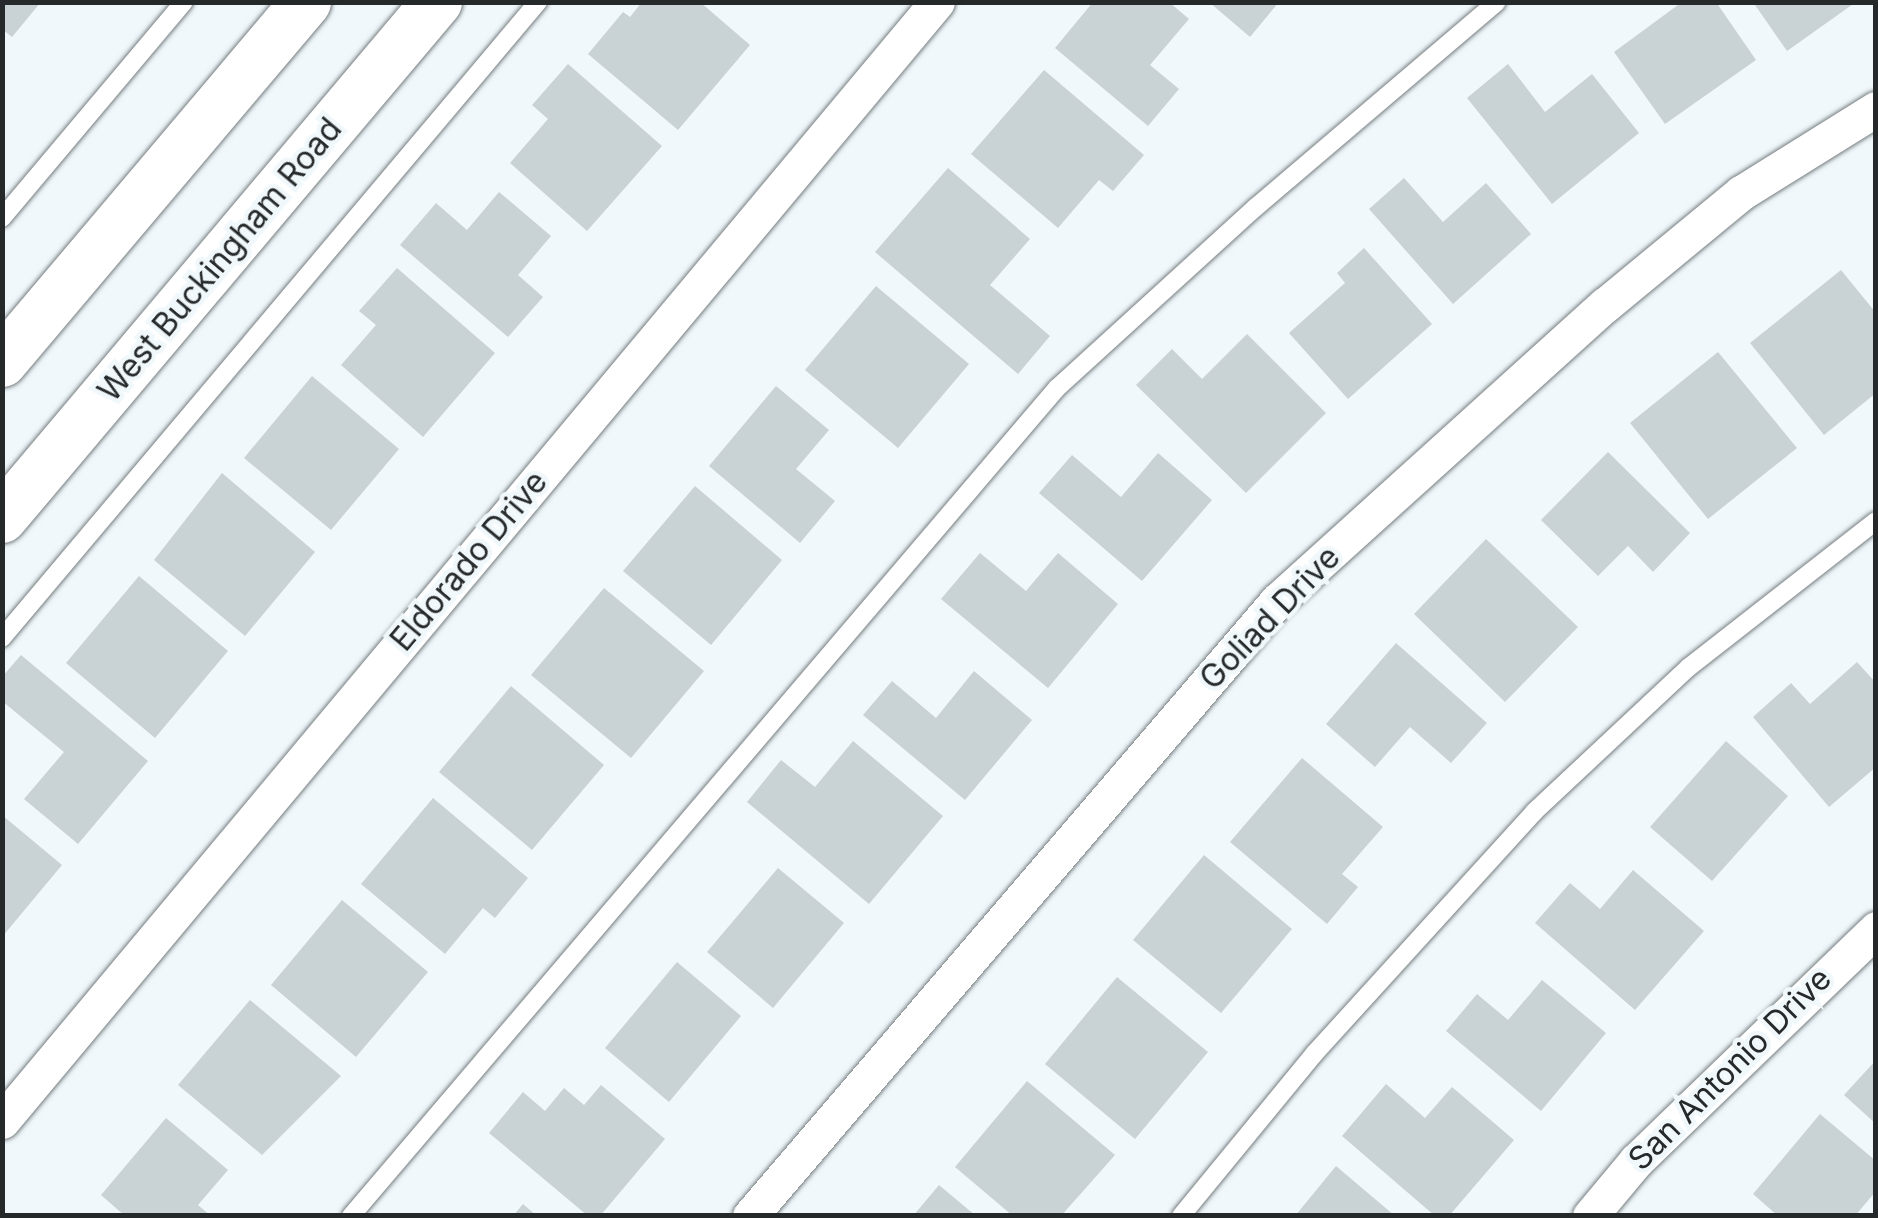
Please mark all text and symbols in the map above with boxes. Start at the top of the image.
street label: West Buckingham Road [90,111,350,409]
street label: Eldorado Drive [383,463,555,659]
street label: Goliad Drive [1192,538,1348,698]
street label: San Antonio Drive [1621,960,1839,1178]

